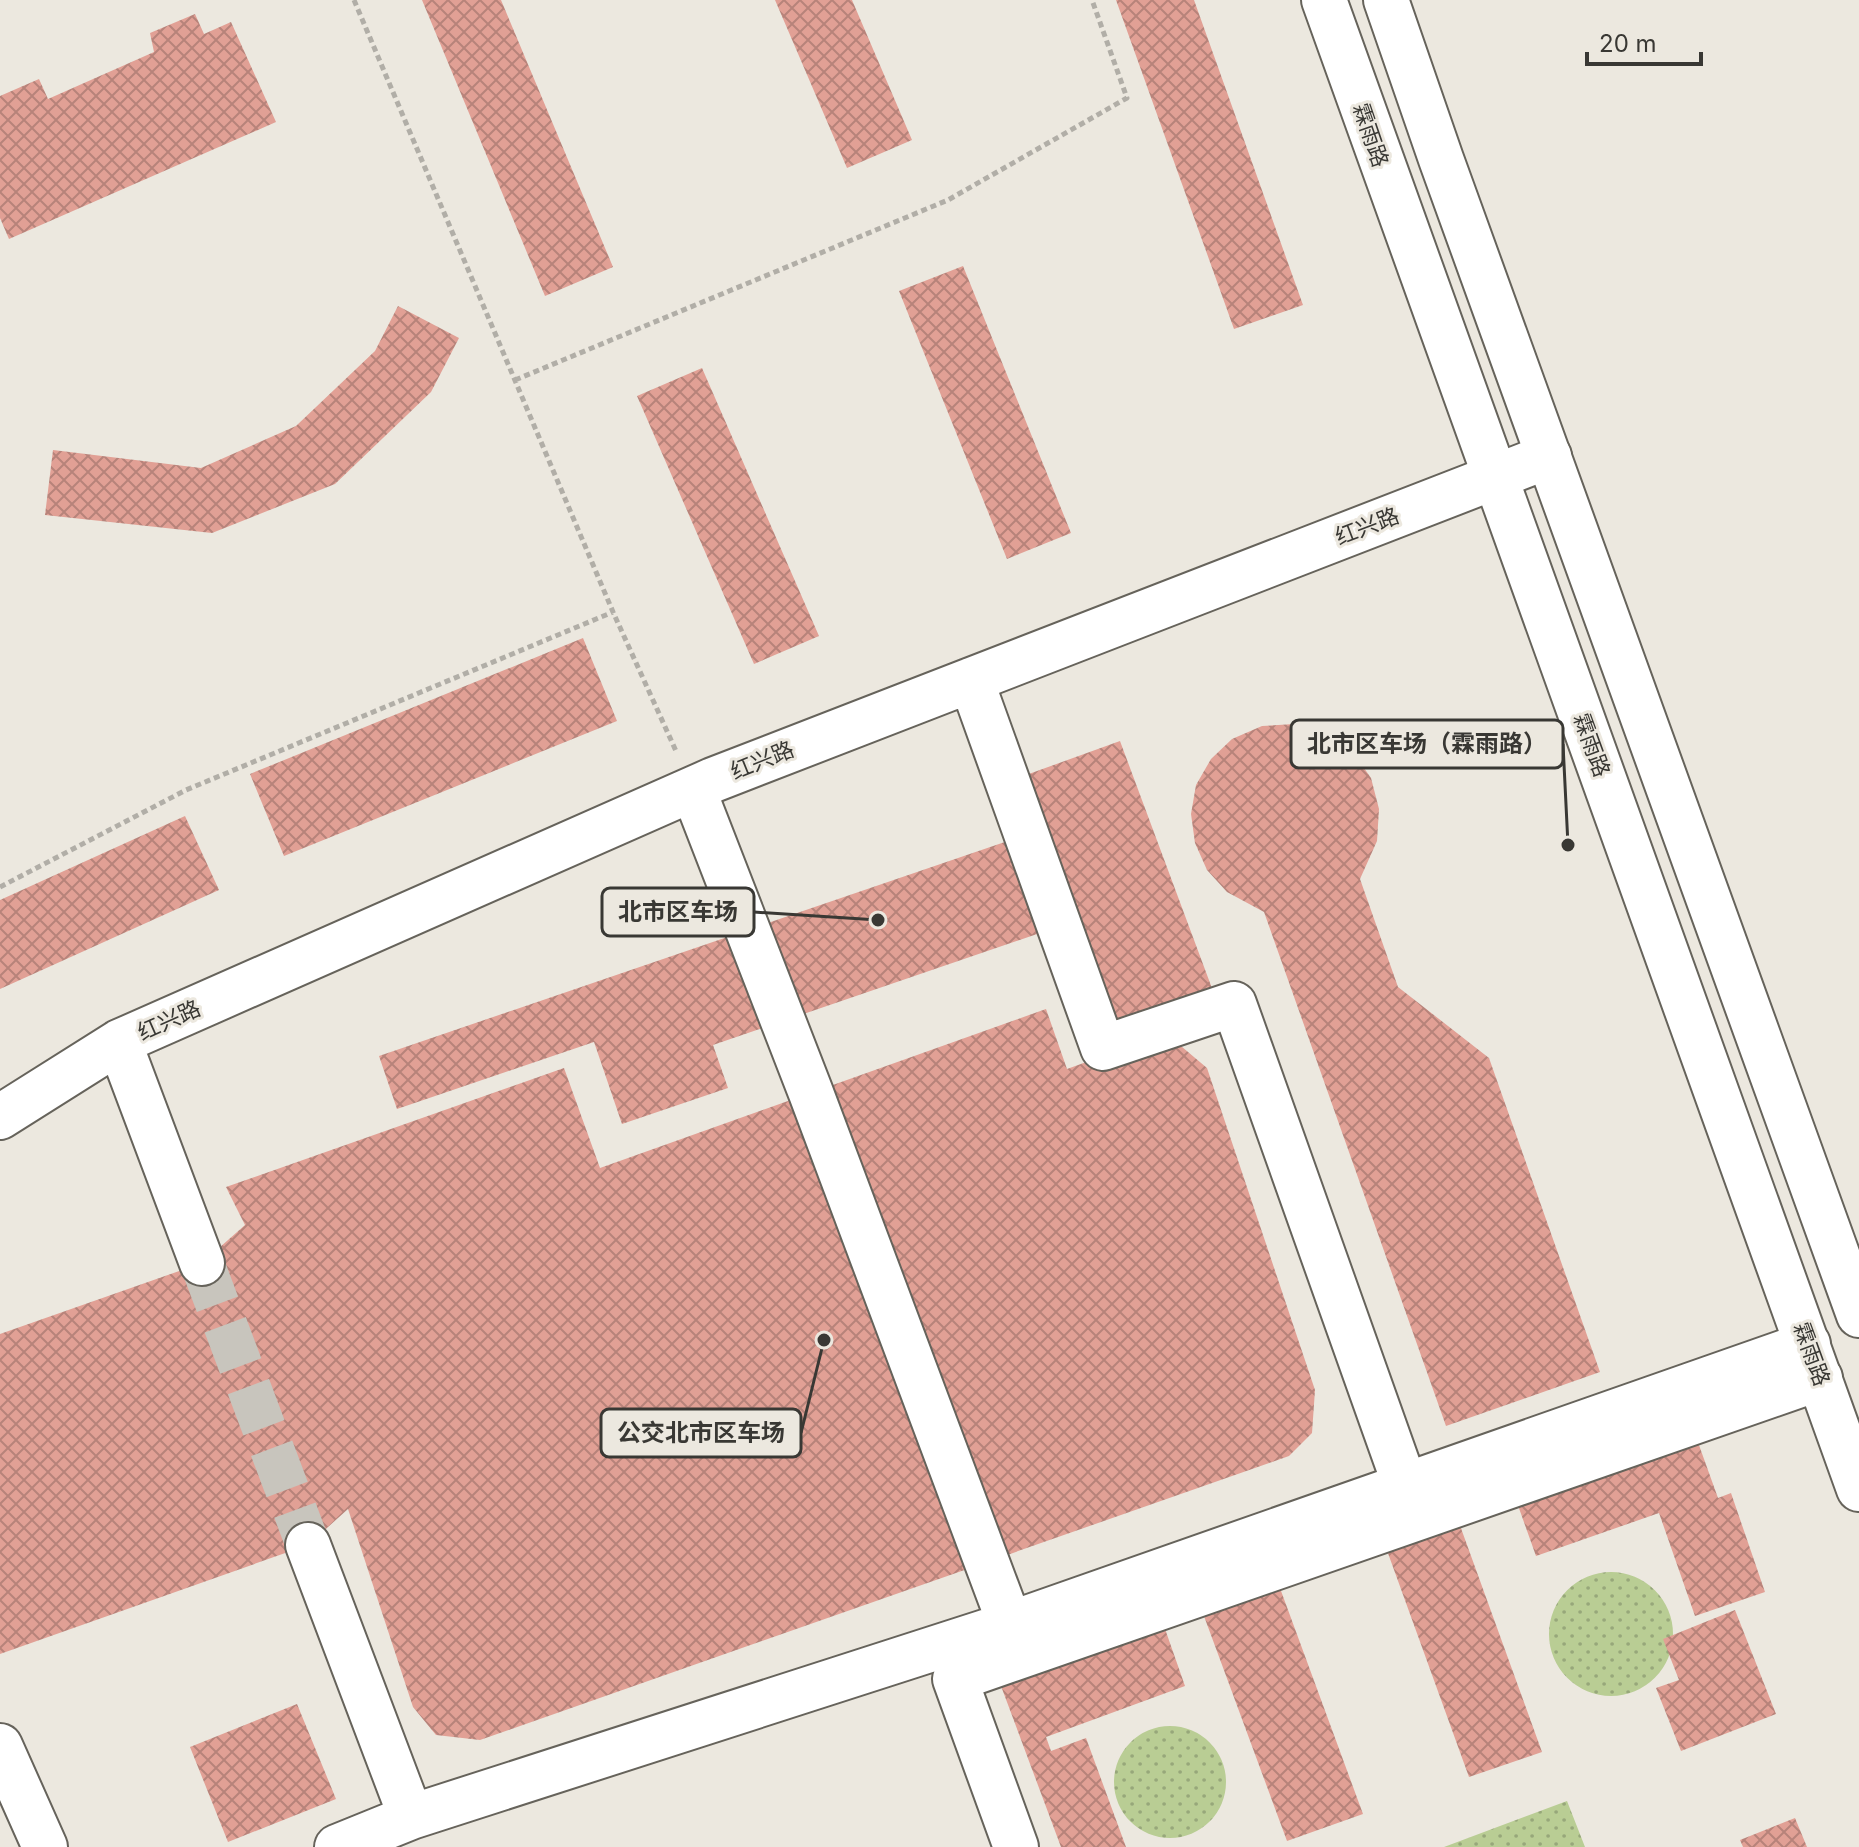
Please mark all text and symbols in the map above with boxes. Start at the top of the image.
scale bar [1587,16,1701,66]
text: 20 m [1599,29,1657,58]
street label: 霖雨路 [1348,100,1394,170]
street label: 红兴路 [1332,502,1402,550]
street label: 霖雨路 [1568,710,1616,780]
callout: 北市区车场（霖雨路） [1291,720,1563,768]
text: 北市区车场（霖雨路） [1307,729,1547,758]
street label: 红兴路 [727,736,797,784]
callout: 北市区车场 [602,888,754,936]
text: 北市区车场 [618,897,738,926]
street label: 红兴路 [134,995,204,1045]
street label: 霖雨路 [1788,1319,1836,1389]
callout: 公交北市区车场 [601,1409,801,1457]
text: 公交北市区车场 [617,1418,785,1447]

